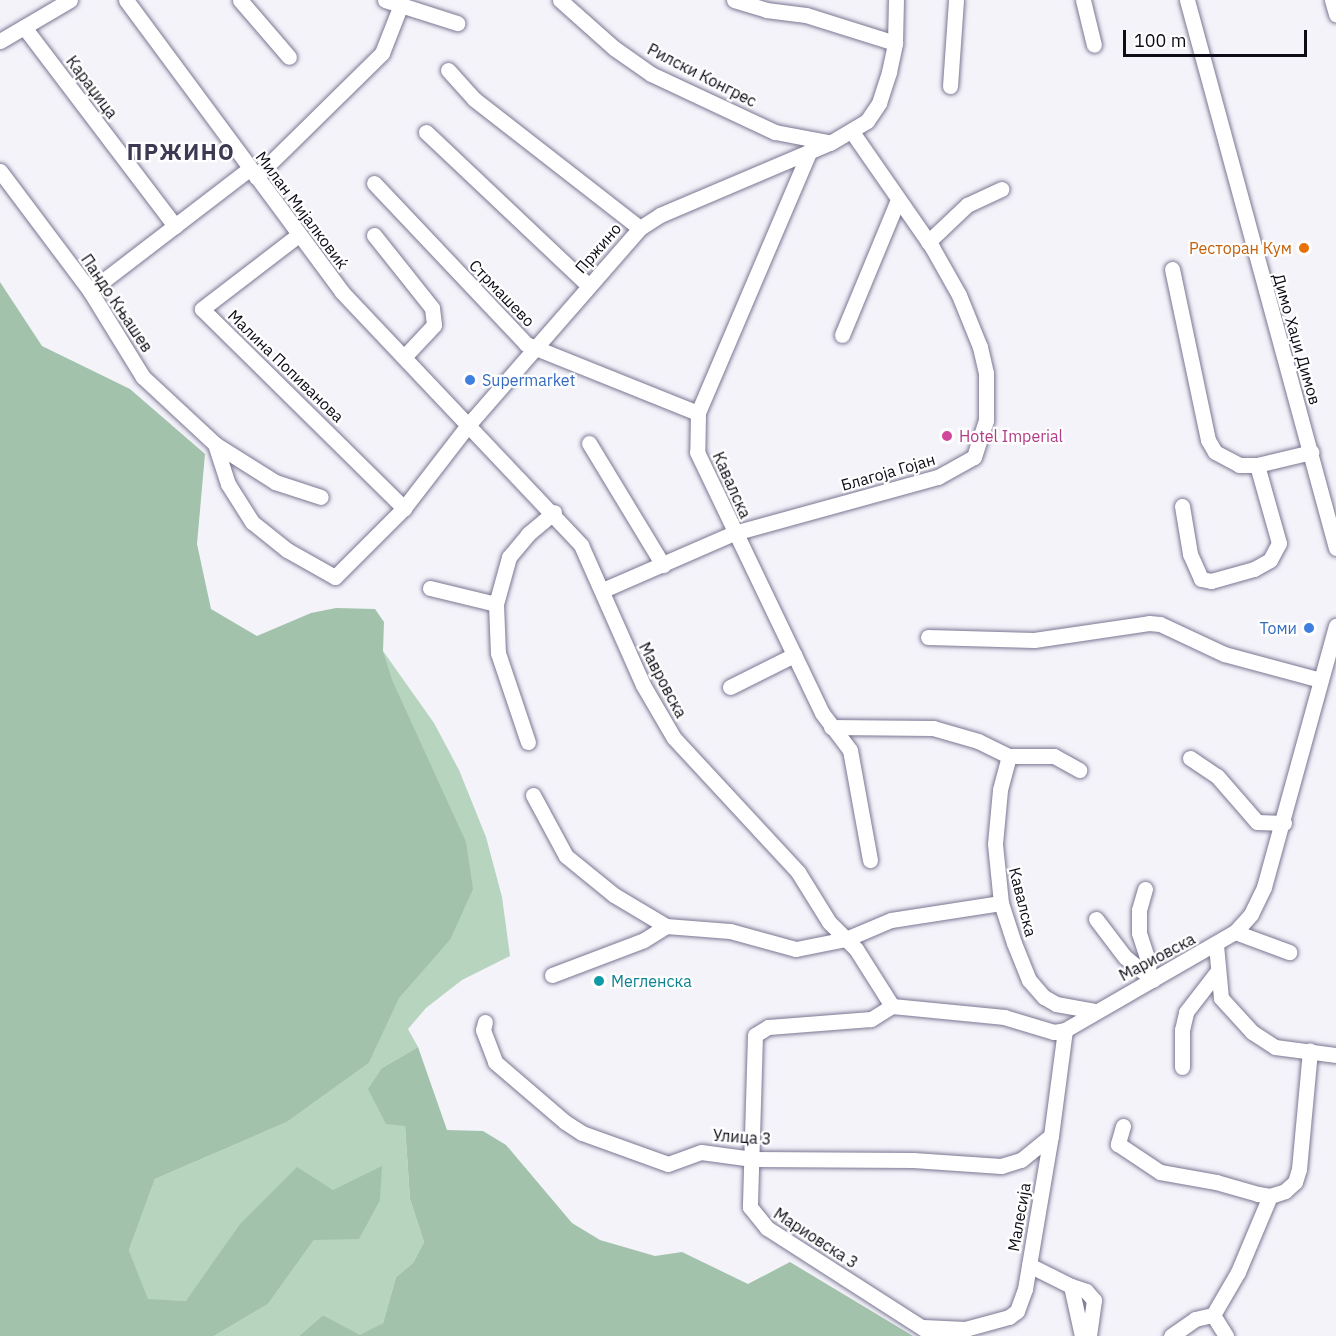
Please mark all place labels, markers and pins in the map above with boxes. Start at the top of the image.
place label: Ресторан Кум [1189,238,1292,258]
marker: Ресторан Кум [1297,241,1311,255]
place label: Supermarket [482,370,575,390]
marker: Supermarket [463,373,477,387]
place label: Hotel Imperial [959,426,1063,446]
marker: Hotel Imperial [940,429,954,443]
place label: Томи [1259,618,1297,638]
marker: Томи [1302,621,1316,635]
place label: Мегленска [611,971,692,991]
marker: Мегленска [592,974,606,988]

